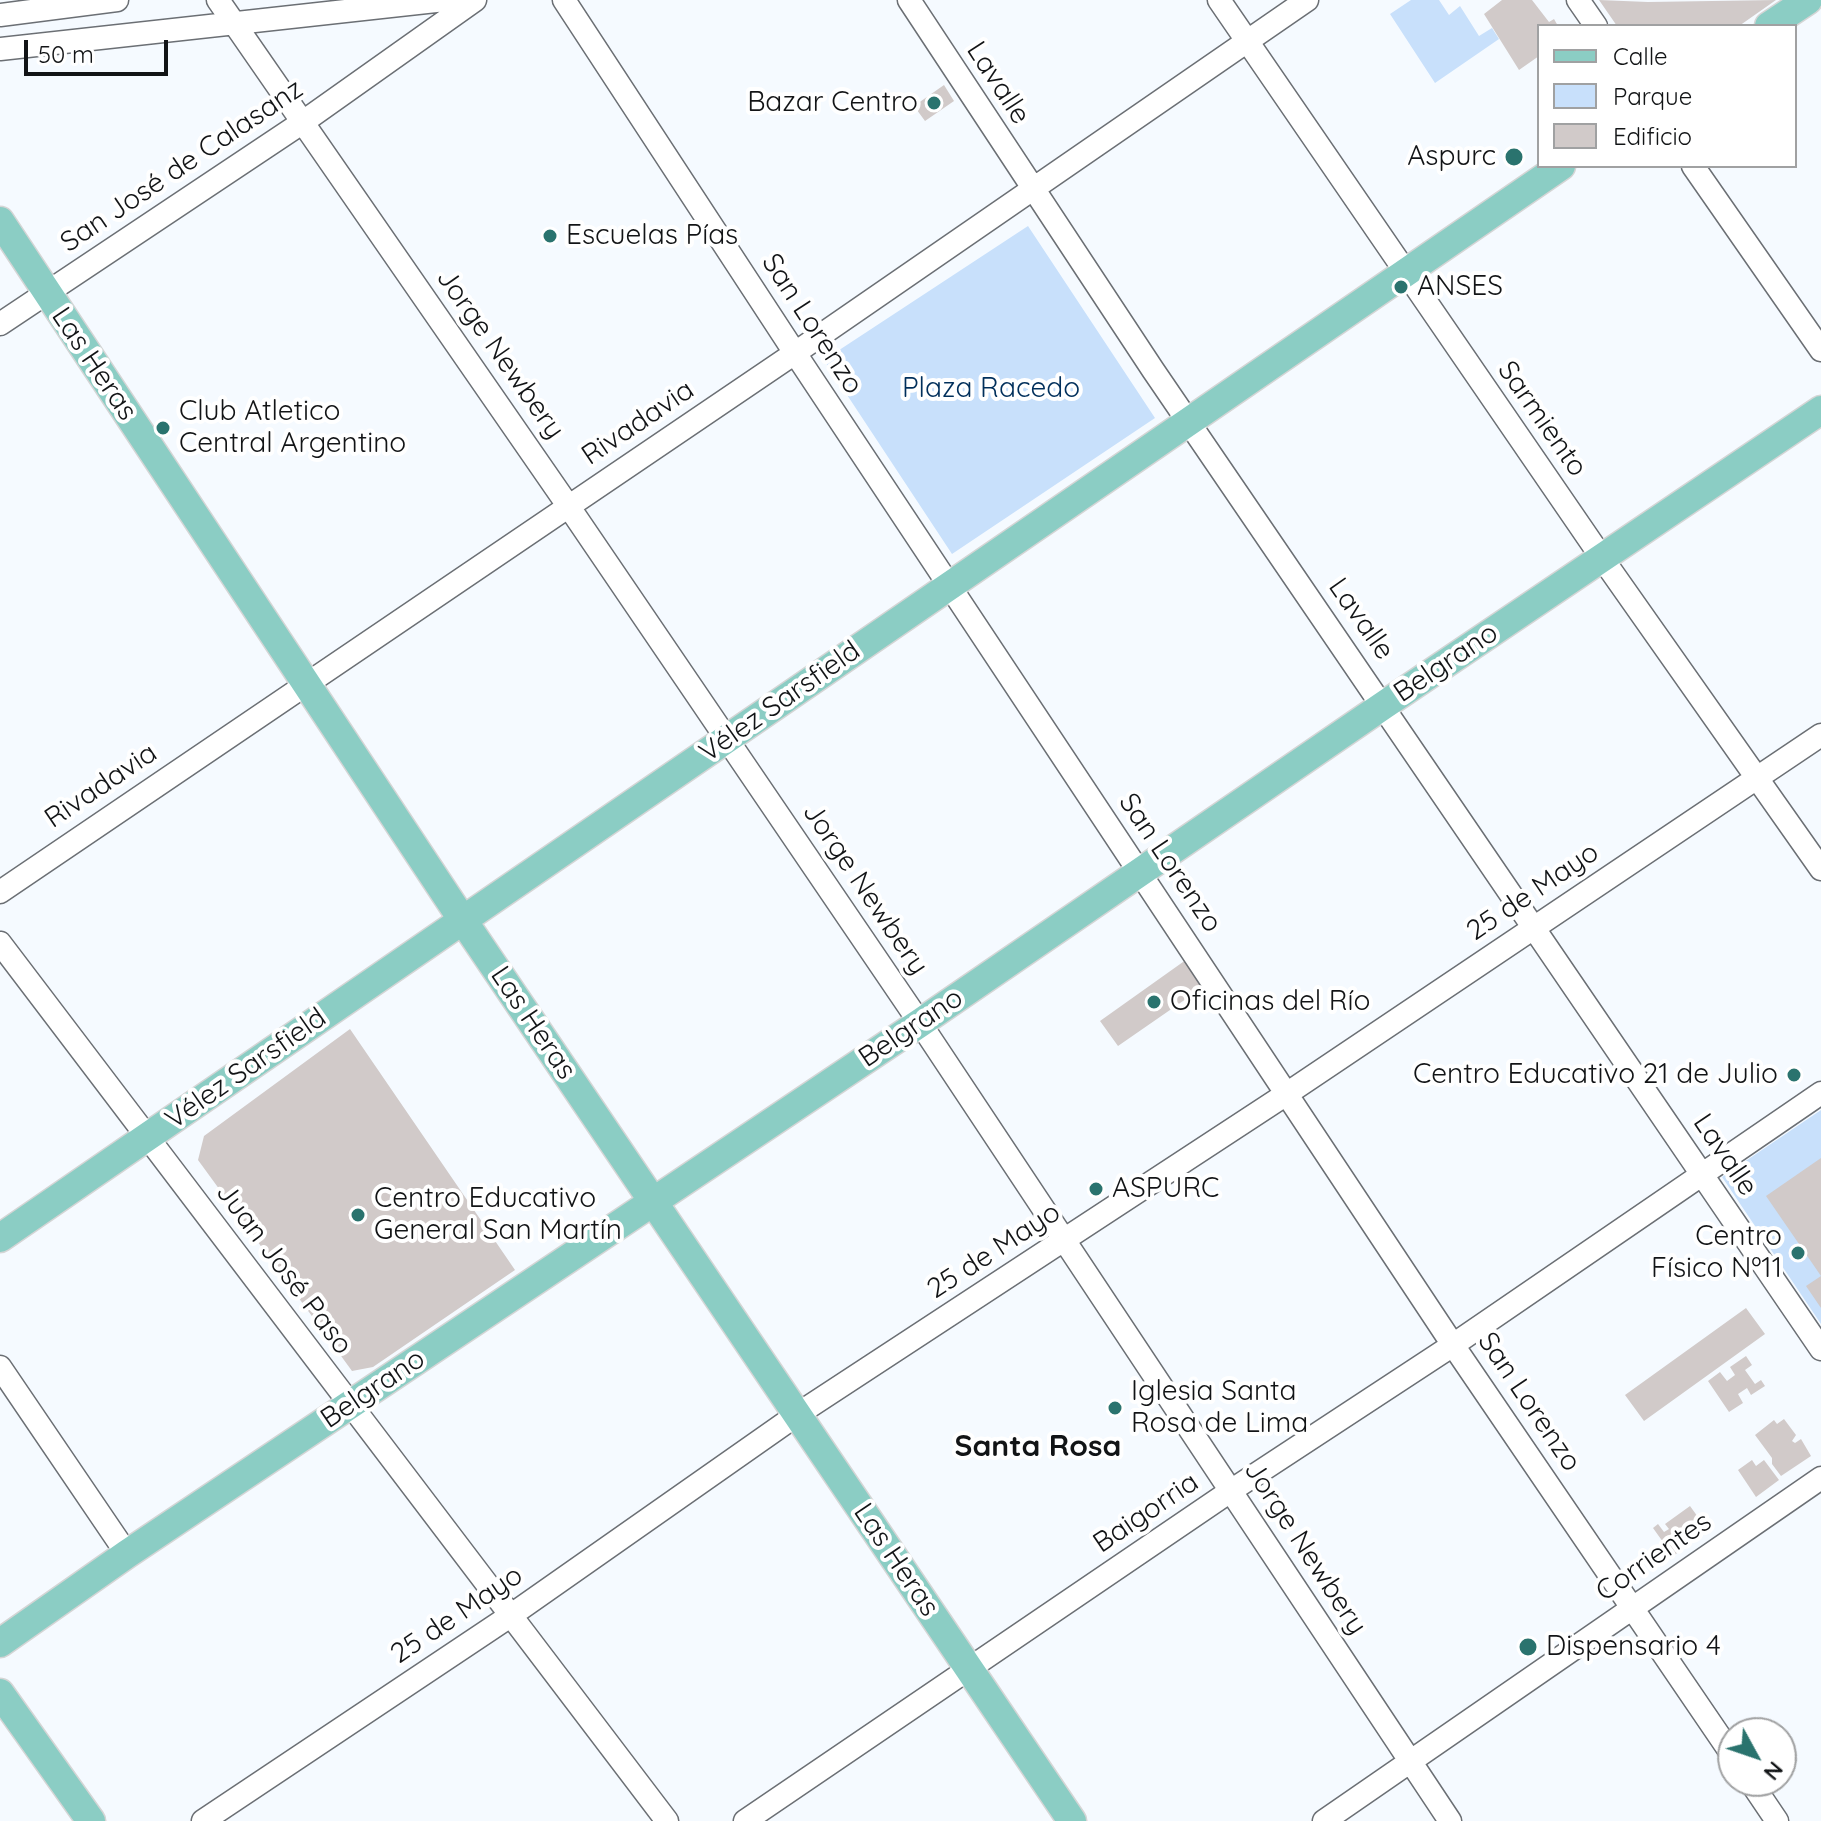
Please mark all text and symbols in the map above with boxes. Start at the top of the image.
scale bar [28,24,172,74]
legend [1537,24,1797,168]
street label: Lavalle [959,35,1037,131]
text: 50 m [38,39,94,69]
text: Calle [1613,41,1668,71]
street label: San José de Calasanz [54,72,310,260]
text: Parque [1613,81,1692,111]
place label: Bazar Centro [747,86,918,120]
marker: Bazar Centro [925,94,943,112]
text: Edificio [1613,121,1692,151]
place label: Aspurc [1407,140,1496,174]
marker: Aspurc [1503,146,1525,168]
place label: Escuelas Pías [566,219,738,253]
marker: Escuelas Pías [541,227,559,245]
street label: San Lorenzo [754,248,870,400]
street label: Jorge Newbery [429,262,571,446]
place label: ANSES [1417,270,1503,304]
marker: ANSES [1392,278,1410,296]
street label: Las Heras [44,301,144,427]
street label: Sarmiento [1490,355,1594,483]
park label: Plaza Racedo [902,372,1080,406]
street label: Rivadavia [576,373,700,473]
place label: Club Atletico Central Argentino [179,395,406,461]
marker: Club Atletico Central Argentino [154,419,172,437]
street label: Lavalle [1321,572,1401,666]
street label: Belgrano [1388,616,1504,710]
street label: Vélez Sarsfield [693,634,867,770]
street label: Rivadavia [39,736,163,836]
street label: San Lorenzo [1111,787,1229,939]
street label: Jorge Newbery [795,797,935,981]
street label: 25 de Mayo [1461,836,1605,948]
street label: Las Heras [483,960,583,1086]
street label: Belgrano [853,981,969,1075]
place label: Oficinas del Río [1170,985,1370,1019]
marker: Oficinas del Río [1145,993,1163,1011]
street label: Vélez Sarsfield [159,1001,333,1137]
place label: Centro Educativo 21 de Julio [1413,1058,1778,1092]
marker: Centro Educativo 21 de Julio [1785,1066,1803,1084]
street label: Lavalle [1685,1108,1765,1202]
place label: ASPURC [1112,1172,1219,1206]
street label: Juan José Paso [209,1177,359,1361]
marker: ASPURC [1087,1180,1105,1198]
place label: Centro Educativo General San Martín [374,1182,622,1248]
street label: 25 de Mayo [921,1196,1067,1306]
marker: Centro Educativo General San Martín [349,1206,367,1224]
place label: Centro Físico Nº11 [1651,1220,1782,1286]
marker: Centro Físico Nº11 [1789,1244,1807,1262]
street label: San Lorenzo [1470,1326,1588,1478]
street label: Belgrano [315,1342,431,1436]
place label: Iglesia Santa Rosa de Lima [1131,1375,1308,1441]
marker: Iglesia Santa Rosa de Lima [1106,1399,1124,1417]
district label: Santa Rosa [955,1429,1121,1465]
street label: Jorge Newbery [1236,1455,1374,1641]
street label: Baigorria [1087,1466,1205,1560]
street label: Las Heras [846,1497,946,1623]
street label: Corrientes [1590,1505,1718,1609]
street label: 25 de Mayo [385,1559,529,1671]
place label: Dispensario 4 [1546,1630,1721,1664]
marker: Dispensario 4 [1517,1636,1539,1658]
north arrow [1717,1717,1797,1797]
text: N [1758,1756,1790,1786]

